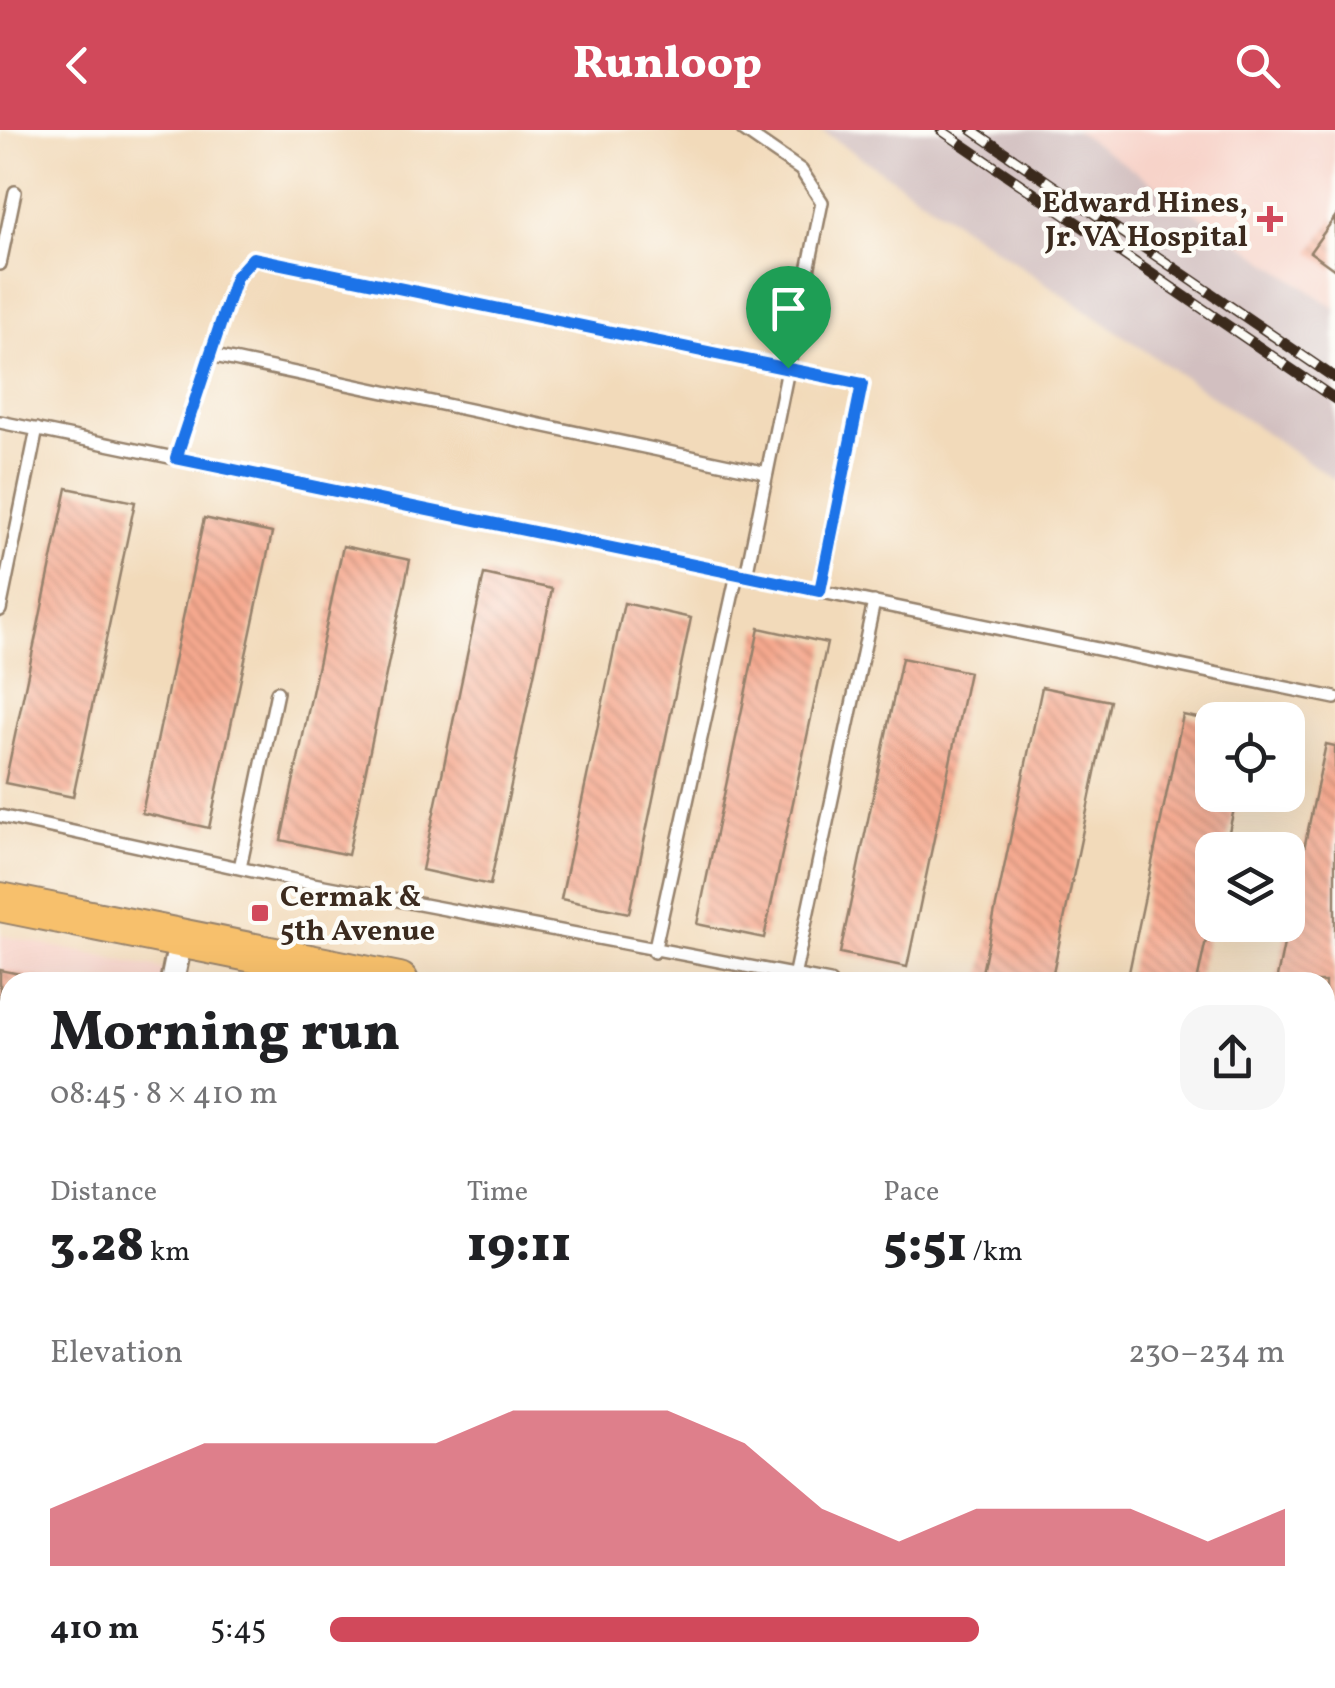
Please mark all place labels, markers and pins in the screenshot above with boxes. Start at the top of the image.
place label: Edward Hines, Jr. VA Hospital [1042,183,1248,259]
marker: Edward Hines, Jr. VA Hospital [1257,206,1283,232]
pin [746,266,831,369]
place label: Cermak & 5th Avenue [280,877,435,953]
marker: Cermak & 5th Avenue [249,902,271,924]

